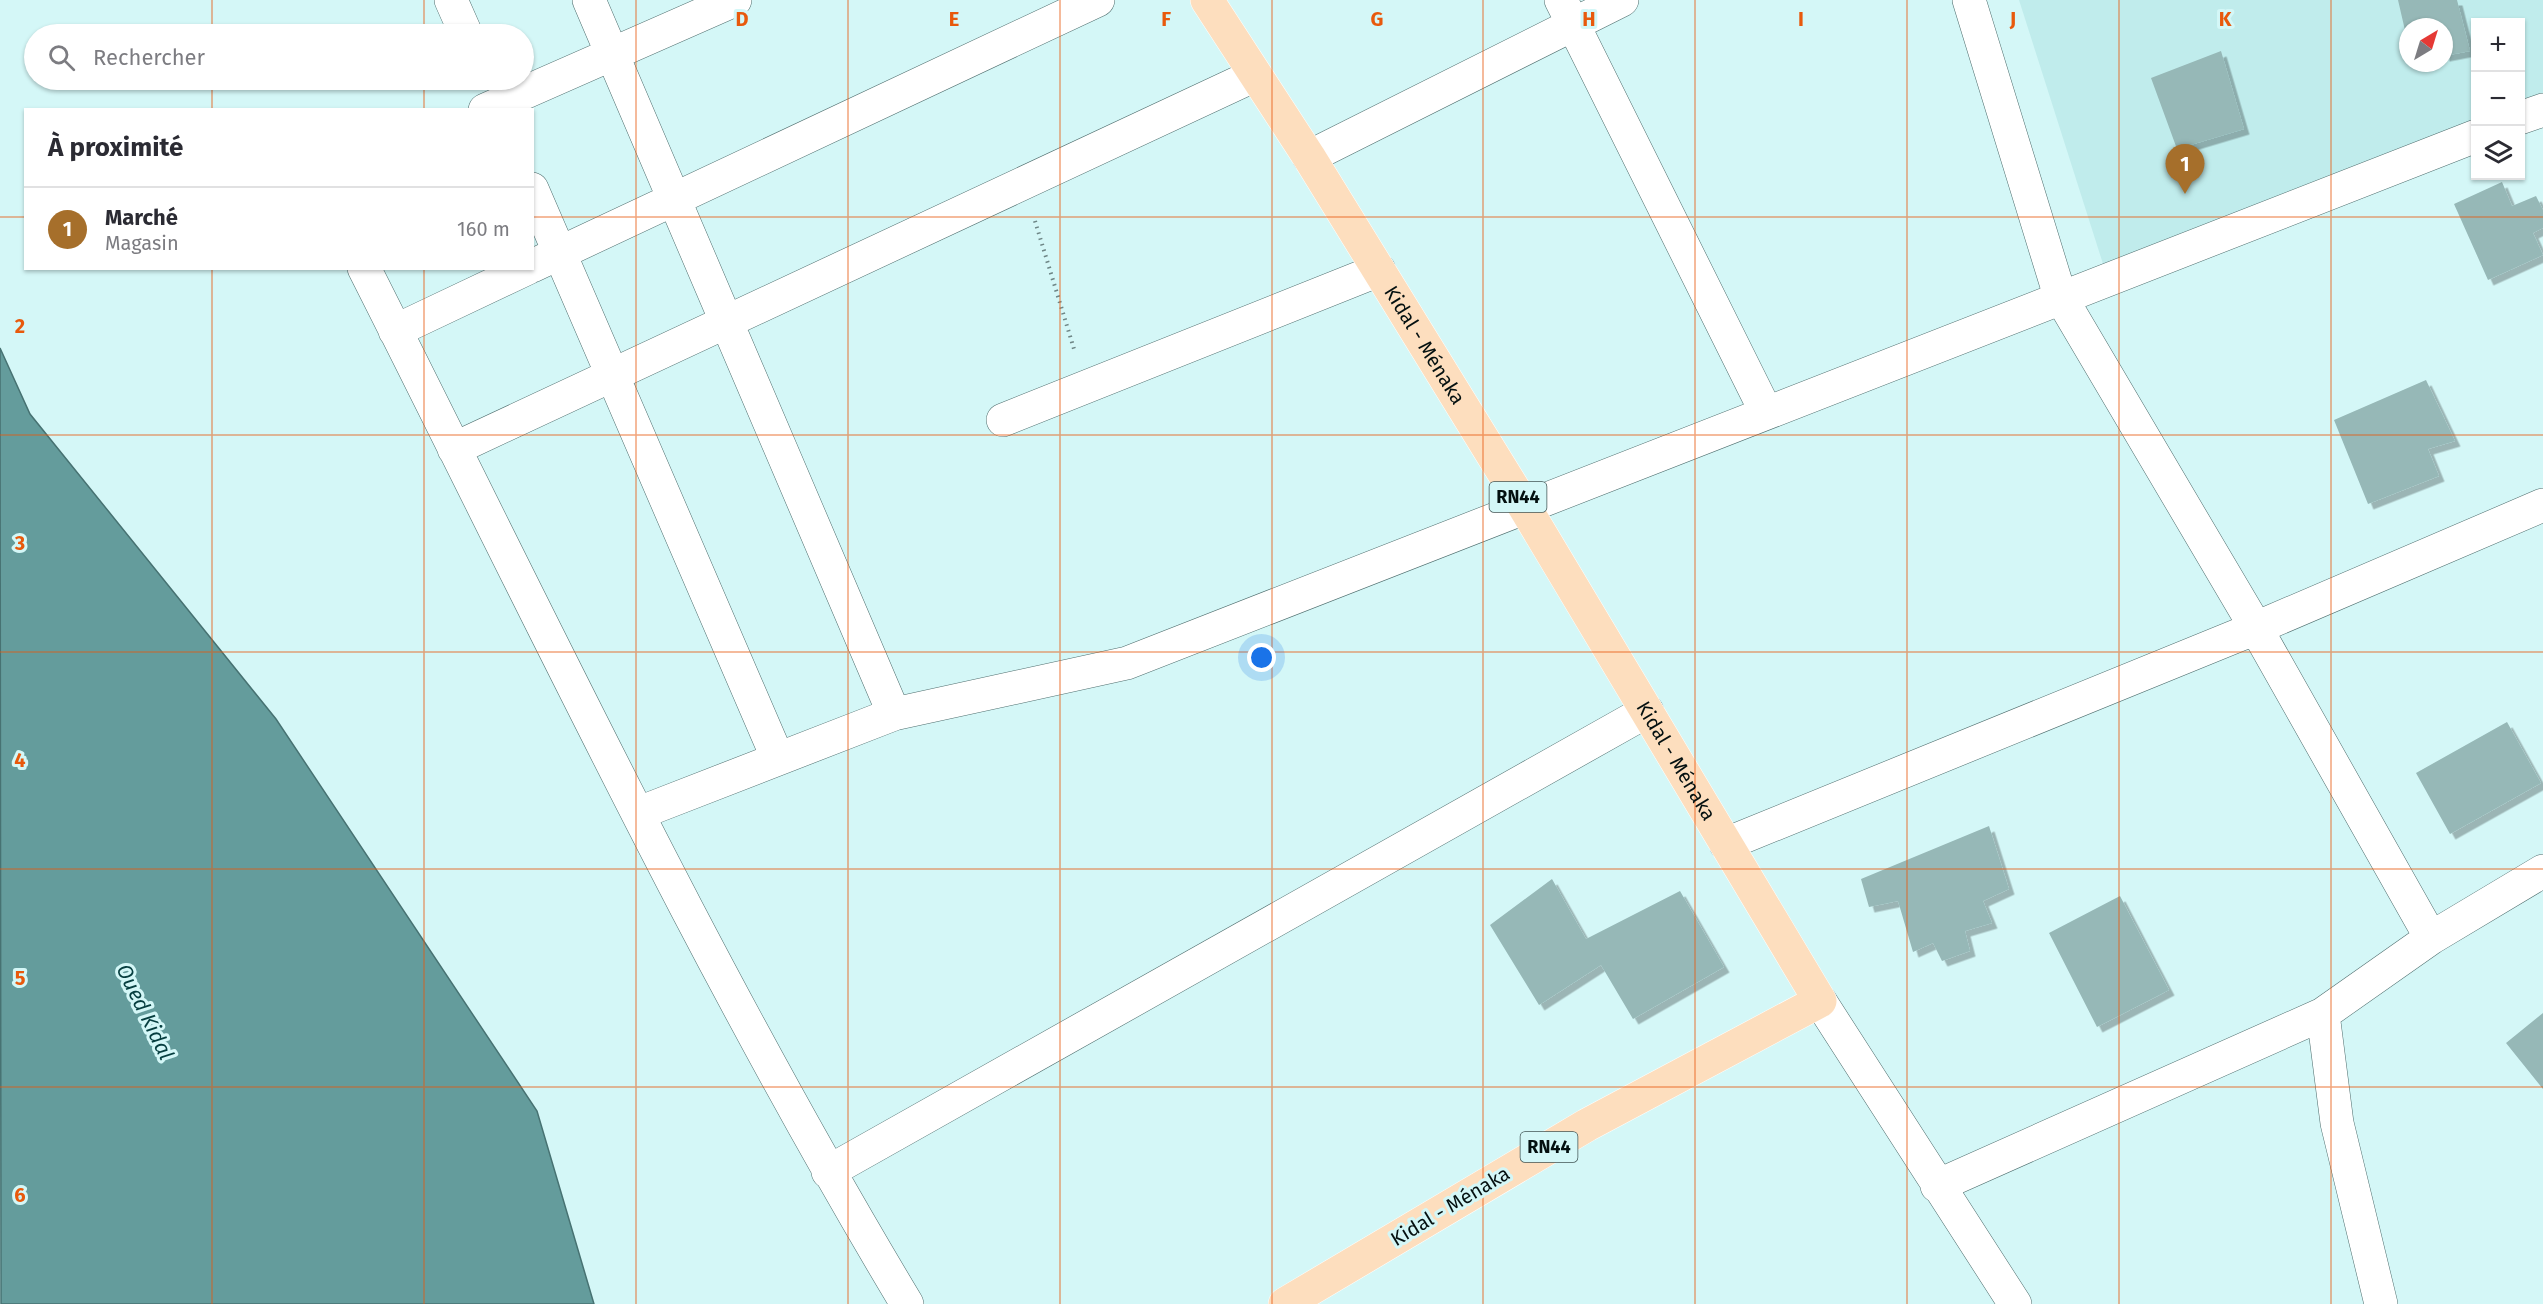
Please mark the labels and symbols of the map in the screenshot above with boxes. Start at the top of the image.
text: D [735,7,749,31]
text: E [949,7,959,31]
text: F [1161,7,1171,31]
text: G [1371,7,1383,31]
text: H [1582,7,1596,31]
text: I [1798,7,1804,31]
text: J [2009,7,2016,31]
text: K [2219,7,2232,31]
north arrow [2399,18,2453,72]
pin: 1 [2166,144,2204,194]
street label: Kidal - Ménaka [1379,281,1470,409]
text: 2 [15,314,25,338]
road number: RN44 [1490,482,1546,512]
text: 3 [14,531,25,555]
your location [1247,643,1276,672]
street label: Kidal - Ménaka [1632,697,1721,825]
text: 4 [14,748,26,772]
water label: Oued Kidal [111,960,179,1064]
text: 5 [15,966,26,990]
road number: RN44 [1520,1132,1578,1162]
street label: Kidal - Ménaka [1386,1161,1514,1251]
text: 6 [14,1183,26,1207]

